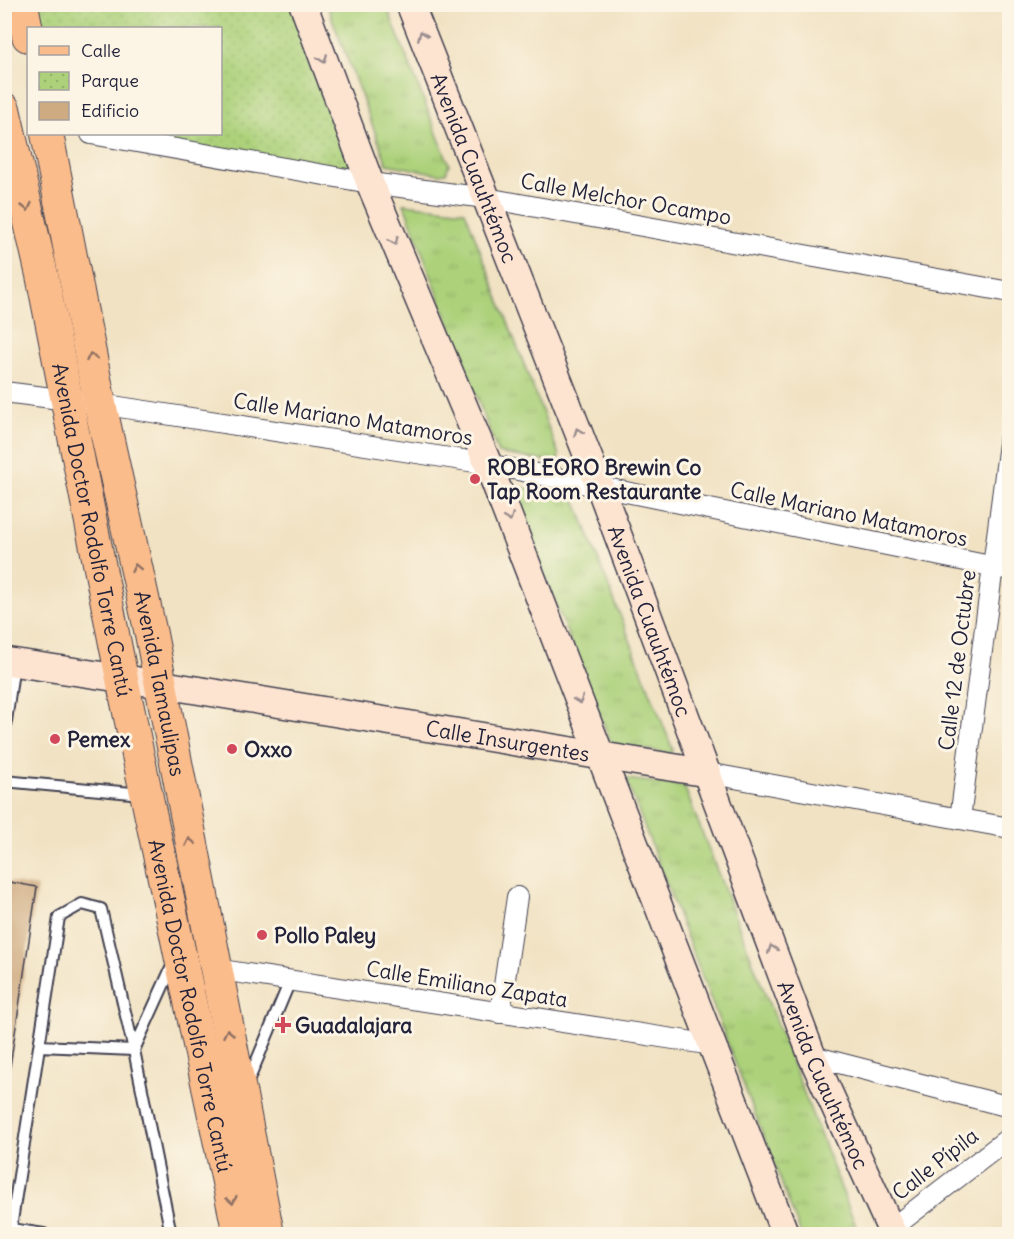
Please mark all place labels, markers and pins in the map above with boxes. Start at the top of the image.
place label: ROBLEORO Brewin Co Tap Room Restaurante [487,454,701,505]
marker: ROBLEORO Brewin Co Tap Room Restaurante [468,472,482,486]
place label: Pemex [67,726,131,753]
marker: Pemex [48,732,62,746]
place label: Oxxo [244,736,293,763]
marker: Oxxo [225,742,239,756]
place label: Pollo Paley [274,922,376,949]
marker: Pollo Paley [255,928,269,942]
place label: Guadalajara [295,1012,412,1039]
marker: Guadalajara [276,1018,290,1032]

